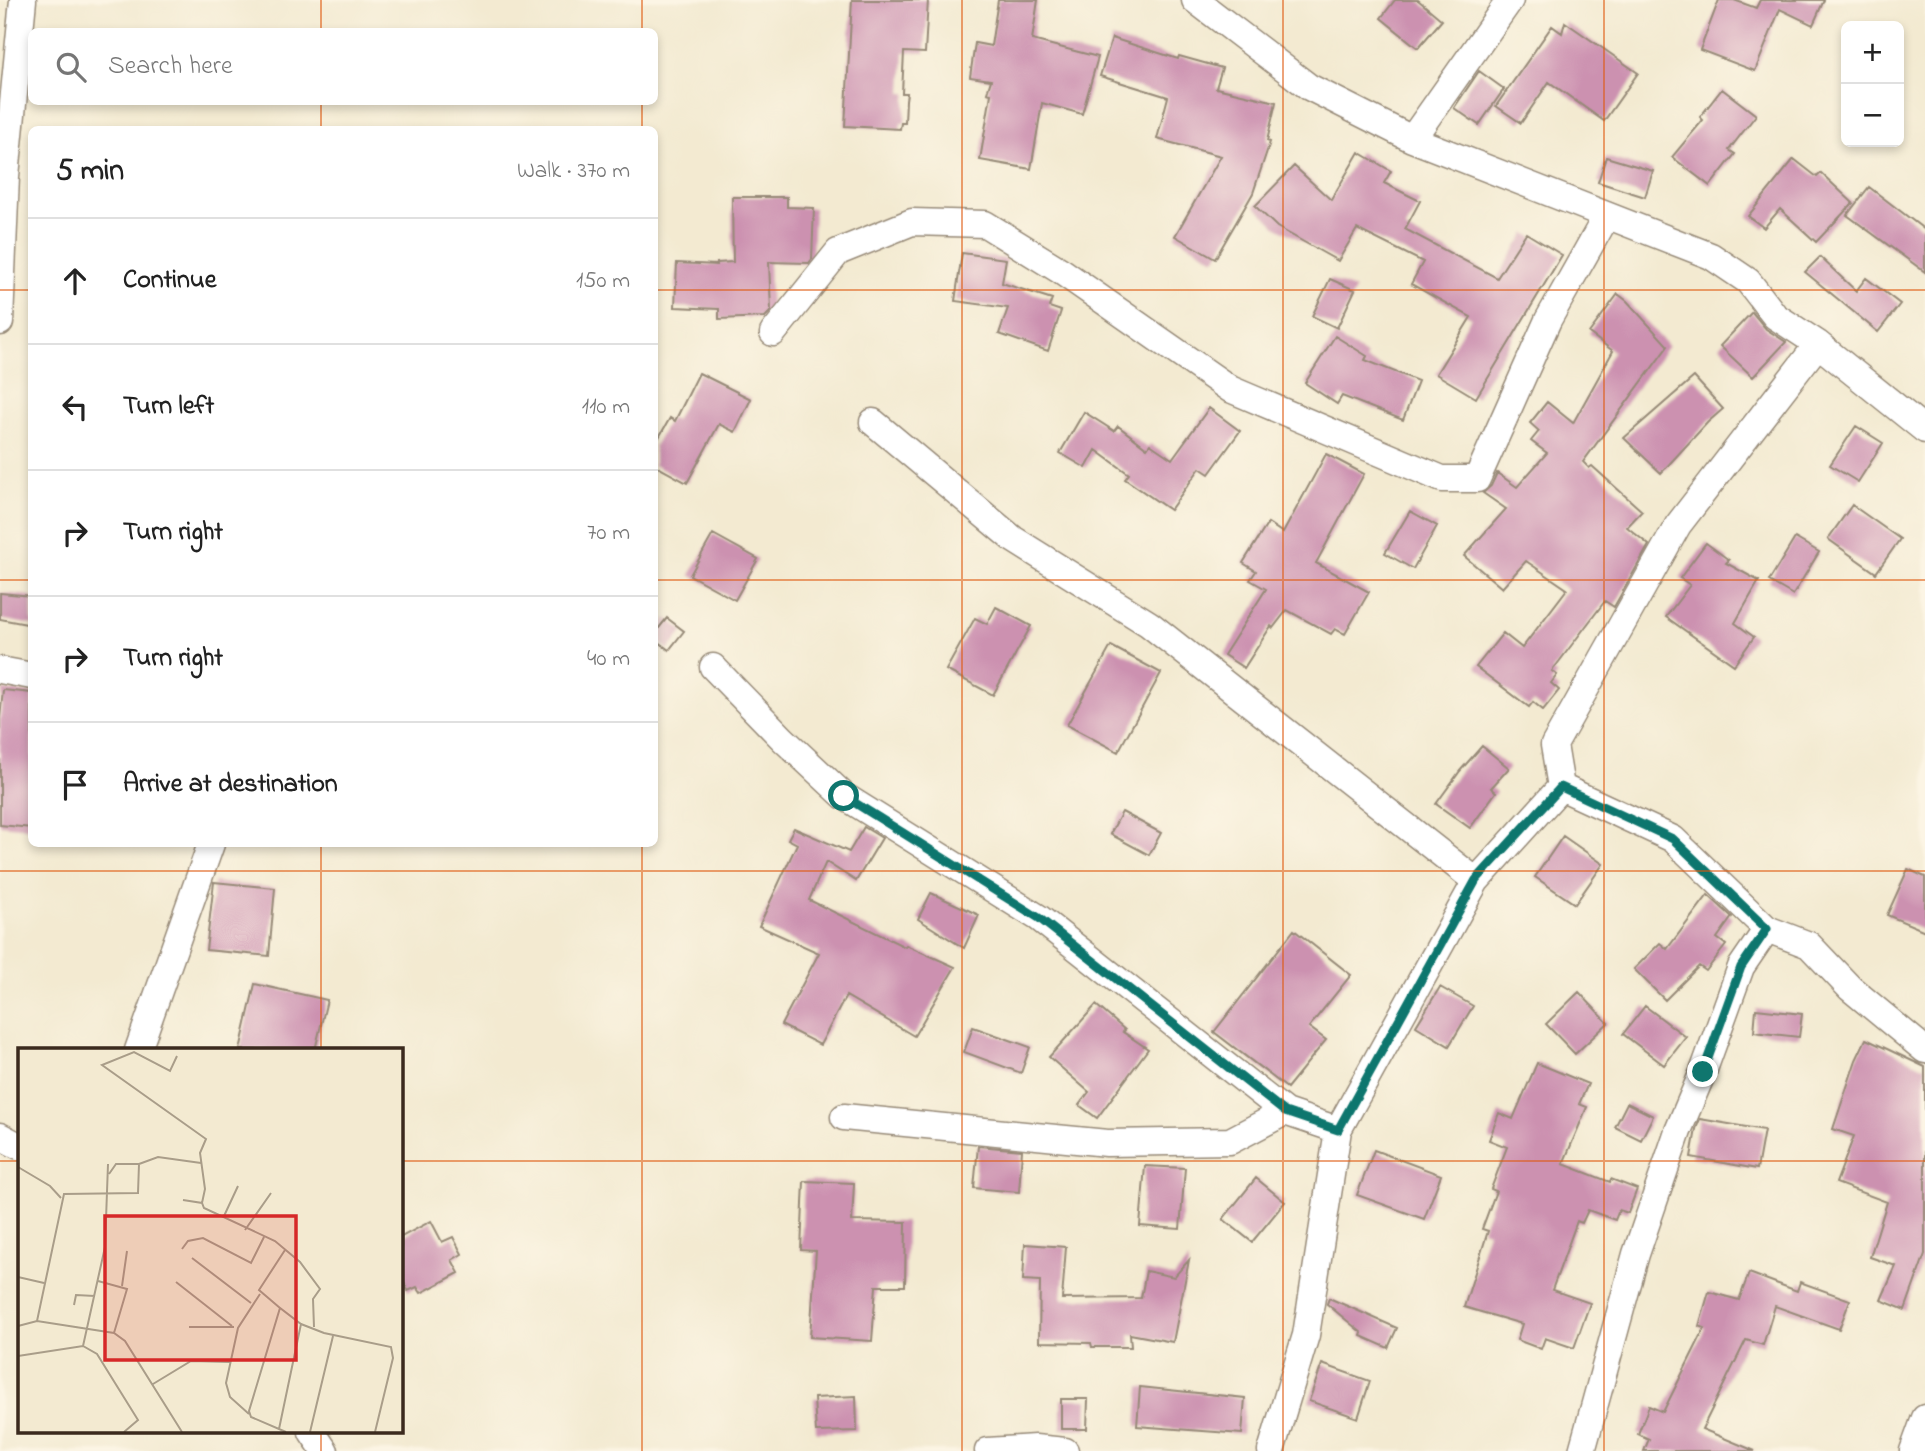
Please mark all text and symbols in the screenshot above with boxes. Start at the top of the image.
map controls [1841,21,1904,147]
button: + [1841,21,1904,84]
search box [28,28,658,105]
icon: search [52,48,90,86]
text: Search here [108,48,233,86]
button: − [1841,84,1904,147]
text: 5 min [56,150,124,194]
text: Walk · 370 m [517,155,630,188]
icon: ahead [56,262,94,300]
text: Continue [123,262,216,300]
text: 150 m [576,265,630,298]
icon: left [56,388,94,426]
text: Turn left [123,388,214,426]
text: 110 m [582,391,630,424]
icon: right [56,514,94,552]
text: Turn right [123,514,223,552]
text: 70 m [587,517,630,550]
icon: right [56,640,94,678]
text: Turn right [123,640,223,678]
text: 40 m [587,643,630,676]
icon: arrive [56,766,94,804]
text: Arrive at destination [123,766,338,804]
route start [828,780,859,811]
inset map [18,1048,402,1434]
route end [1687,1056,1718,1087]

